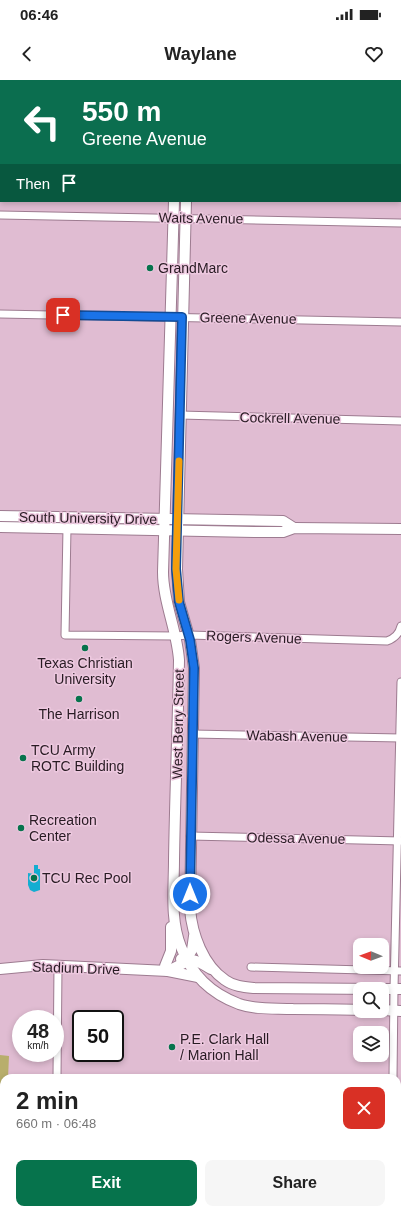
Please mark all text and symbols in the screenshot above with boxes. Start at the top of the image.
text: 06:46 [20,6,58,23]
icon: back [16,43,38,65]
icon: heart [363,43,385,65]
text: Waylane [164,44,237,64]
icon: left [16,96,68,148]
text: 550 m [82,96,161,127]
text: Greene Avenue [82,129,207,149]
icon: arrive [58,172,80,194]
text: Then [16,175,50,192]
street label: Waits Avenue [158,209,244,227]
place label: GrandMarc [158,260,228,276]
marker: GrandMarc [145,263,155,273]
pin [46,298,80,332]
icon: arrive [52,304,74,326]
street label: Greene Avenue [199,309,297,327]
street label: Cockrell Avenue [239,409,341,427]
street label: South University Drive [19,509,158,527]
street label: Rogers Avenue [206,627,302,647]
marker: Texas Christian University [80,643,90,653]
place label: Texas Christian University [37,655,133,687]
street label: West Berry Street [169,669,187,779]
marker: The Harrison [74,694,84,704]
place label: The Harrison [39,706,119,722]
street label: Wabash Avenue [246,727,348,745]
place label: TCU Army ROTC Building [31,742,124,774]
marker: TCU Army ROTC Building [18,753,28,763]
place label: Recreation Center [29,812,97,844]
marker: Recreation Center [16,823,26,833]
street label: Odessa Avenue [247,829,346,847]
place label: TCU Rec Pool [42,870,131,886]
marker: TCU Rec Pool [29,873,39,883]
position arrow [169,873,211,915]
north arrow [353,938,389,974]
map controls [353,938,389,1062]
street label: Stadium Drive [32,958,120,978]
button: search [353,982,389,1018]
speed limit sign: 50 [72,1010,124,1062]
text: 48 [27,1020,49,1042]
button: layers [353,1026,389,1062]
place label: P.E. Clark Hall / Marion Hall [180,1031,269,1063]
text: km/h [27,1040,49,1051]
marker: P.E. Clark Hall / Marion Hall [167,1042,177,1052]
text: 2 min [16,1087,79,1114]
button: close [343,1087,385,1129]
text: 660 m · 06:48 [16,1116,96,1131]
button: Exit [16,1160,197,1206]
button: Share [205,1160,385,1206]

